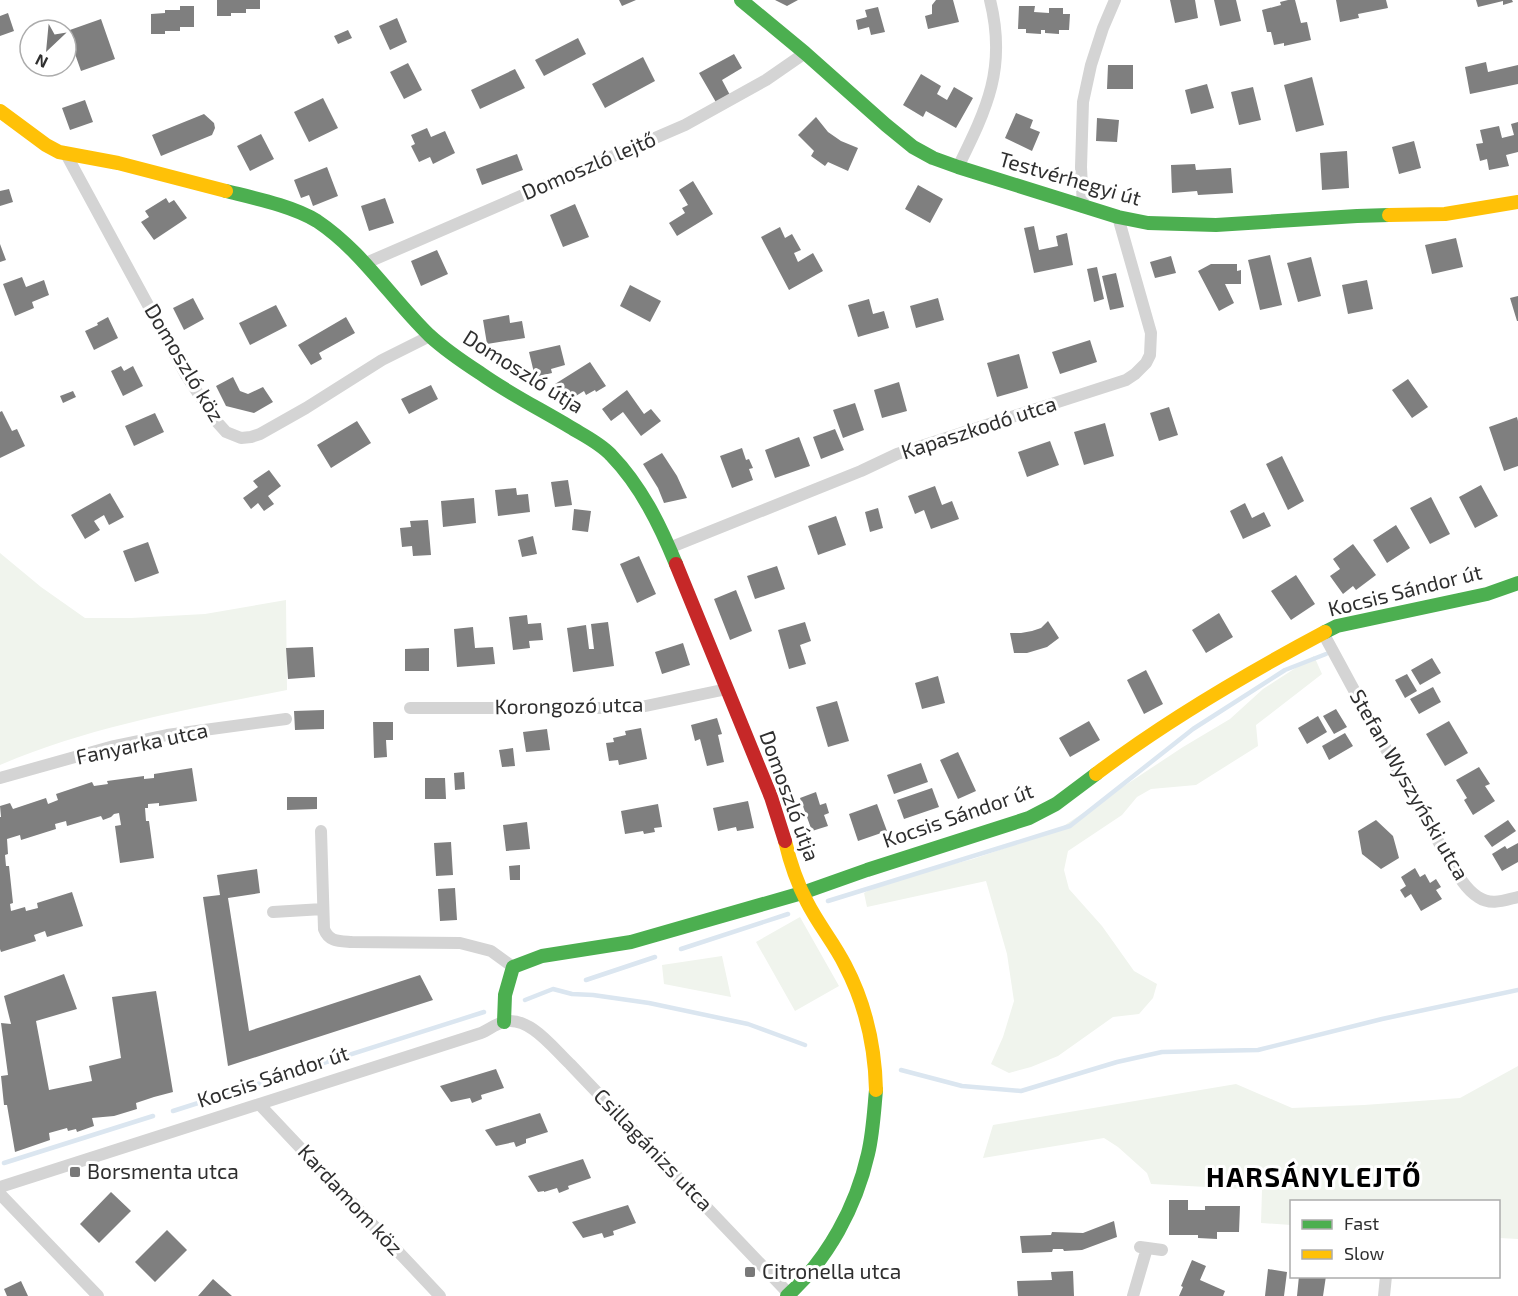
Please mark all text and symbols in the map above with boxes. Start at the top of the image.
north arrow [18,18,78,78]
text: N [32,51,51,73]
street label: Domoszló lejtő [518,125,660,205]
street label: Testvérhegyi út [996,145,1144,210]
street label: Domoszló köz [140,299,230,426]
street label: Domoszló útja [458,324,589,419]
street label: Kapaszkodó utca [898,390,1059,463]
street label: Kocsis Sándor út [1325,558,1484,621]
street label: Stefan Wyszyński utca [1346,685,1475,884]
street label: Korongozó utca [494,691,644,718]
street label: Fanyarka utca [73,716,210,769]
street label: Domoszló útja [754,727,826,865]
street label: Kocsis Sándor út [879,777,1036,852]
street label: Kocsis Sándor út [194,1039,351,1112]
street label: Csillagánizs utca [589,1083,719,1215]
street label: Kardamom köz [293,1138,409,1259]
place label: Borsmenta utca [87,1158,239,1183]
district label: HARSÁNYLEJTŐ [1206,1160,1422,1192]
marker: Borsmenta utca [68,1165,82,1179]
legend [1290,1200,1500,1278]
text: Fast [1344,1212,1379,1234]
text: Slow [1344,1242,1385,1264]
place label: Citronella utca [762,1258,901,1283]
marker: Citronella utca [743,1265,757,1279]

